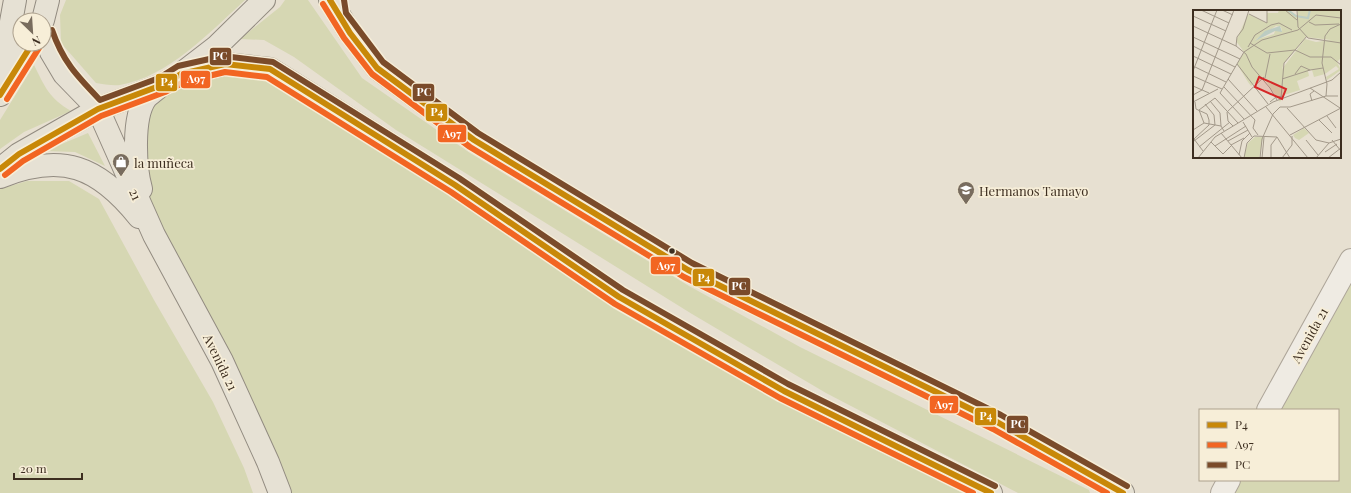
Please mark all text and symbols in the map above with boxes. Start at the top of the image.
inset map [1193,10,1341,158]
north arrow [12,12,52,52]
text: N [30,33,43,50]
line badge: PC [209,47,232,66]
text: PC [213,48,228,63]
line badge: A97 [180,70,211,89]
text: A97 [186,71,205,86]
line badge: P4 [155,73,178,92]
text: P4 [161,74,174,89]
line badge: PC [412,83,435,102]
text: PC [417,84,432,99]
line badge: P4 [425,103,448,122]
text: P4 [431,104,444,119]
line badge: A97 [437,124,467,143]
text: A97 [442,126,461,141]
shop icon: la muñeca [111,152,131,177]
place label: la muñeca [134,154,194,171]
school or university icon: Hermanos Tamayo [956,180,976,205]
place label: Hermanos Tamayo [979,182,1088,199]
street label: 21 [126,185,146,203]
unlabelled marker [667,246,677,256]
line badge: A97 [650,256,681,275]
text: A97 [656,258,675,273]
line badge: P4 [692,268,715,287]
text: P4 [698,270,711,285]
line badge: PC [728,277,751,296]
text: PC [732,278,747,293]
street label: Avenida 21 [1286,304,1331,367]
street label: Avenida 21 [200,330,242,393]
line badge: A97 [929,395,959,414]
text: A97 [934,397,953,412]
line badge: P4 [974,407,997,426]
text: P4 [980,408,993,423]
legend [1199,409,1339,481]
line badge: PC [1006,415,1029,434]
text: PC [1011,416,1026,431]
text: P4 [1235,416,1248,432]
text: A97 [1234,436,1254,452]
scale bar [14,455,82,481]
text: PC [1235,456,1250,472]
text: 20 m [20,460,47,476]

